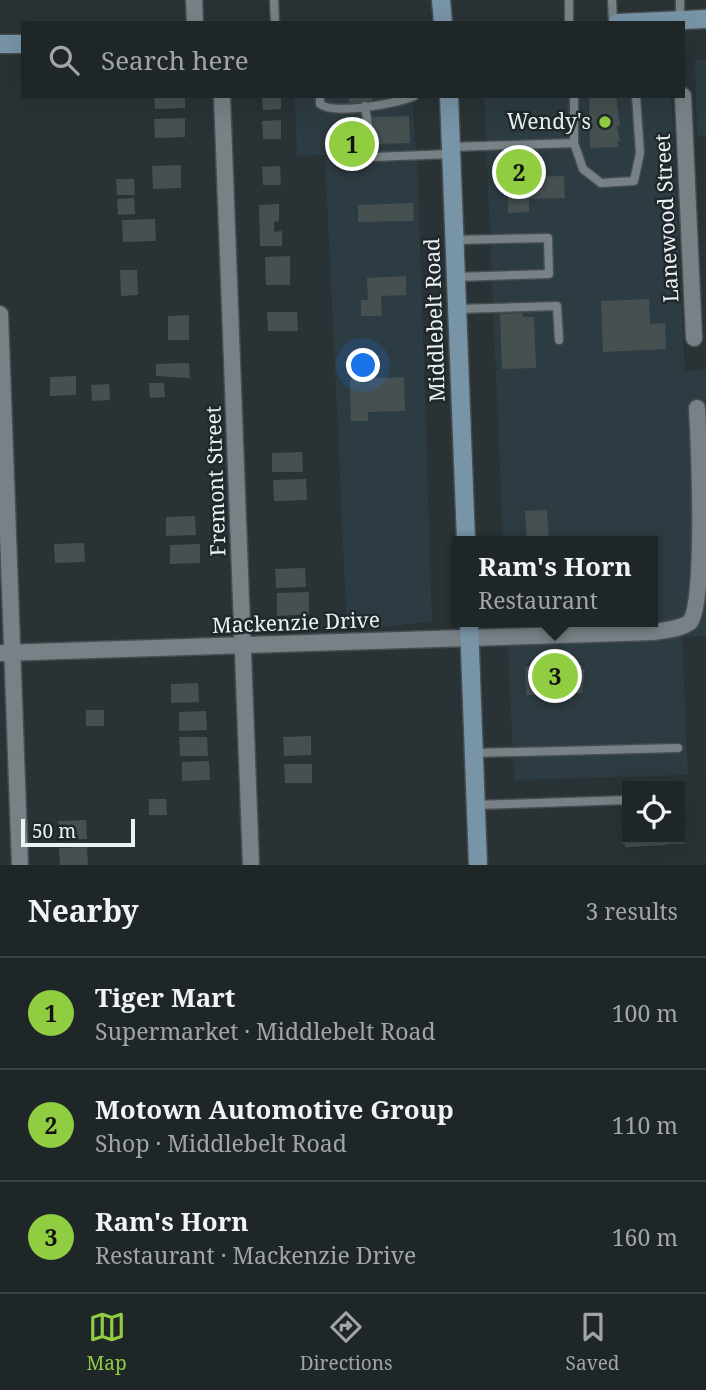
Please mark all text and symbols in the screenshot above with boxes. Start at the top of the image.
search box [21,21,685,98]
icon: search [45,41,83,79]
text: Search here [101,42,249,78]
place label: Wendy's [507,107,591,135]
marker: Wendy's [597,114,613,130]
pin: 1 [329,118,375,170]
street label: Lanewood Street [648,133,684,303]
pin: 2 [496,146,542,198]
street label: Middlebelt Road [417,237,451,403]
your location [346,348,380,382]
street label: Fremont Street [198,405,232,557]
popup [452,536,658,627]
text: Ram's Horn [478,548,632,584]
text: Restaurant [478,584,598,616]
street label: Mackenzie Drive [212,605,380,639]
pin: 3 [532,650,578,702]
map controls [622,781,685,844]
button: locate [622,781,685,844]
scale bar [21,816,135,848]
text: 50 m [32,818,76,844]
text: Nearby [28,890,139,931]
text: 3 results [585,895,678,927]
text: Tiger Mart [95,979,235,1015]
text: 1 [45,997,58,1029]
text: 100 m [612,997,678,1029]
text: Supermarket · Middlebelt Road [95,1015,436,1047]
text: Motown Automotive Group [95,1091,454,1127]
text: 2 [45,1109,58,1141]
text: 110 m [612,1109,678,1141]
text: Shop · Middlebelt Road [95,1127,347,1159]
text: Ram's Horn [95,1203,249,1239]
text: 3 [45,1221,58,1253]
text: 160 m [612,1221,678,1253]
text: Restaurant · Mackenzie Drive [95,1239,416,1271]
tab: Map [87,1308,127,1376]
tab: Directions [300,1308,393,1376]
tab: Saved [566,1308,619,1376]

